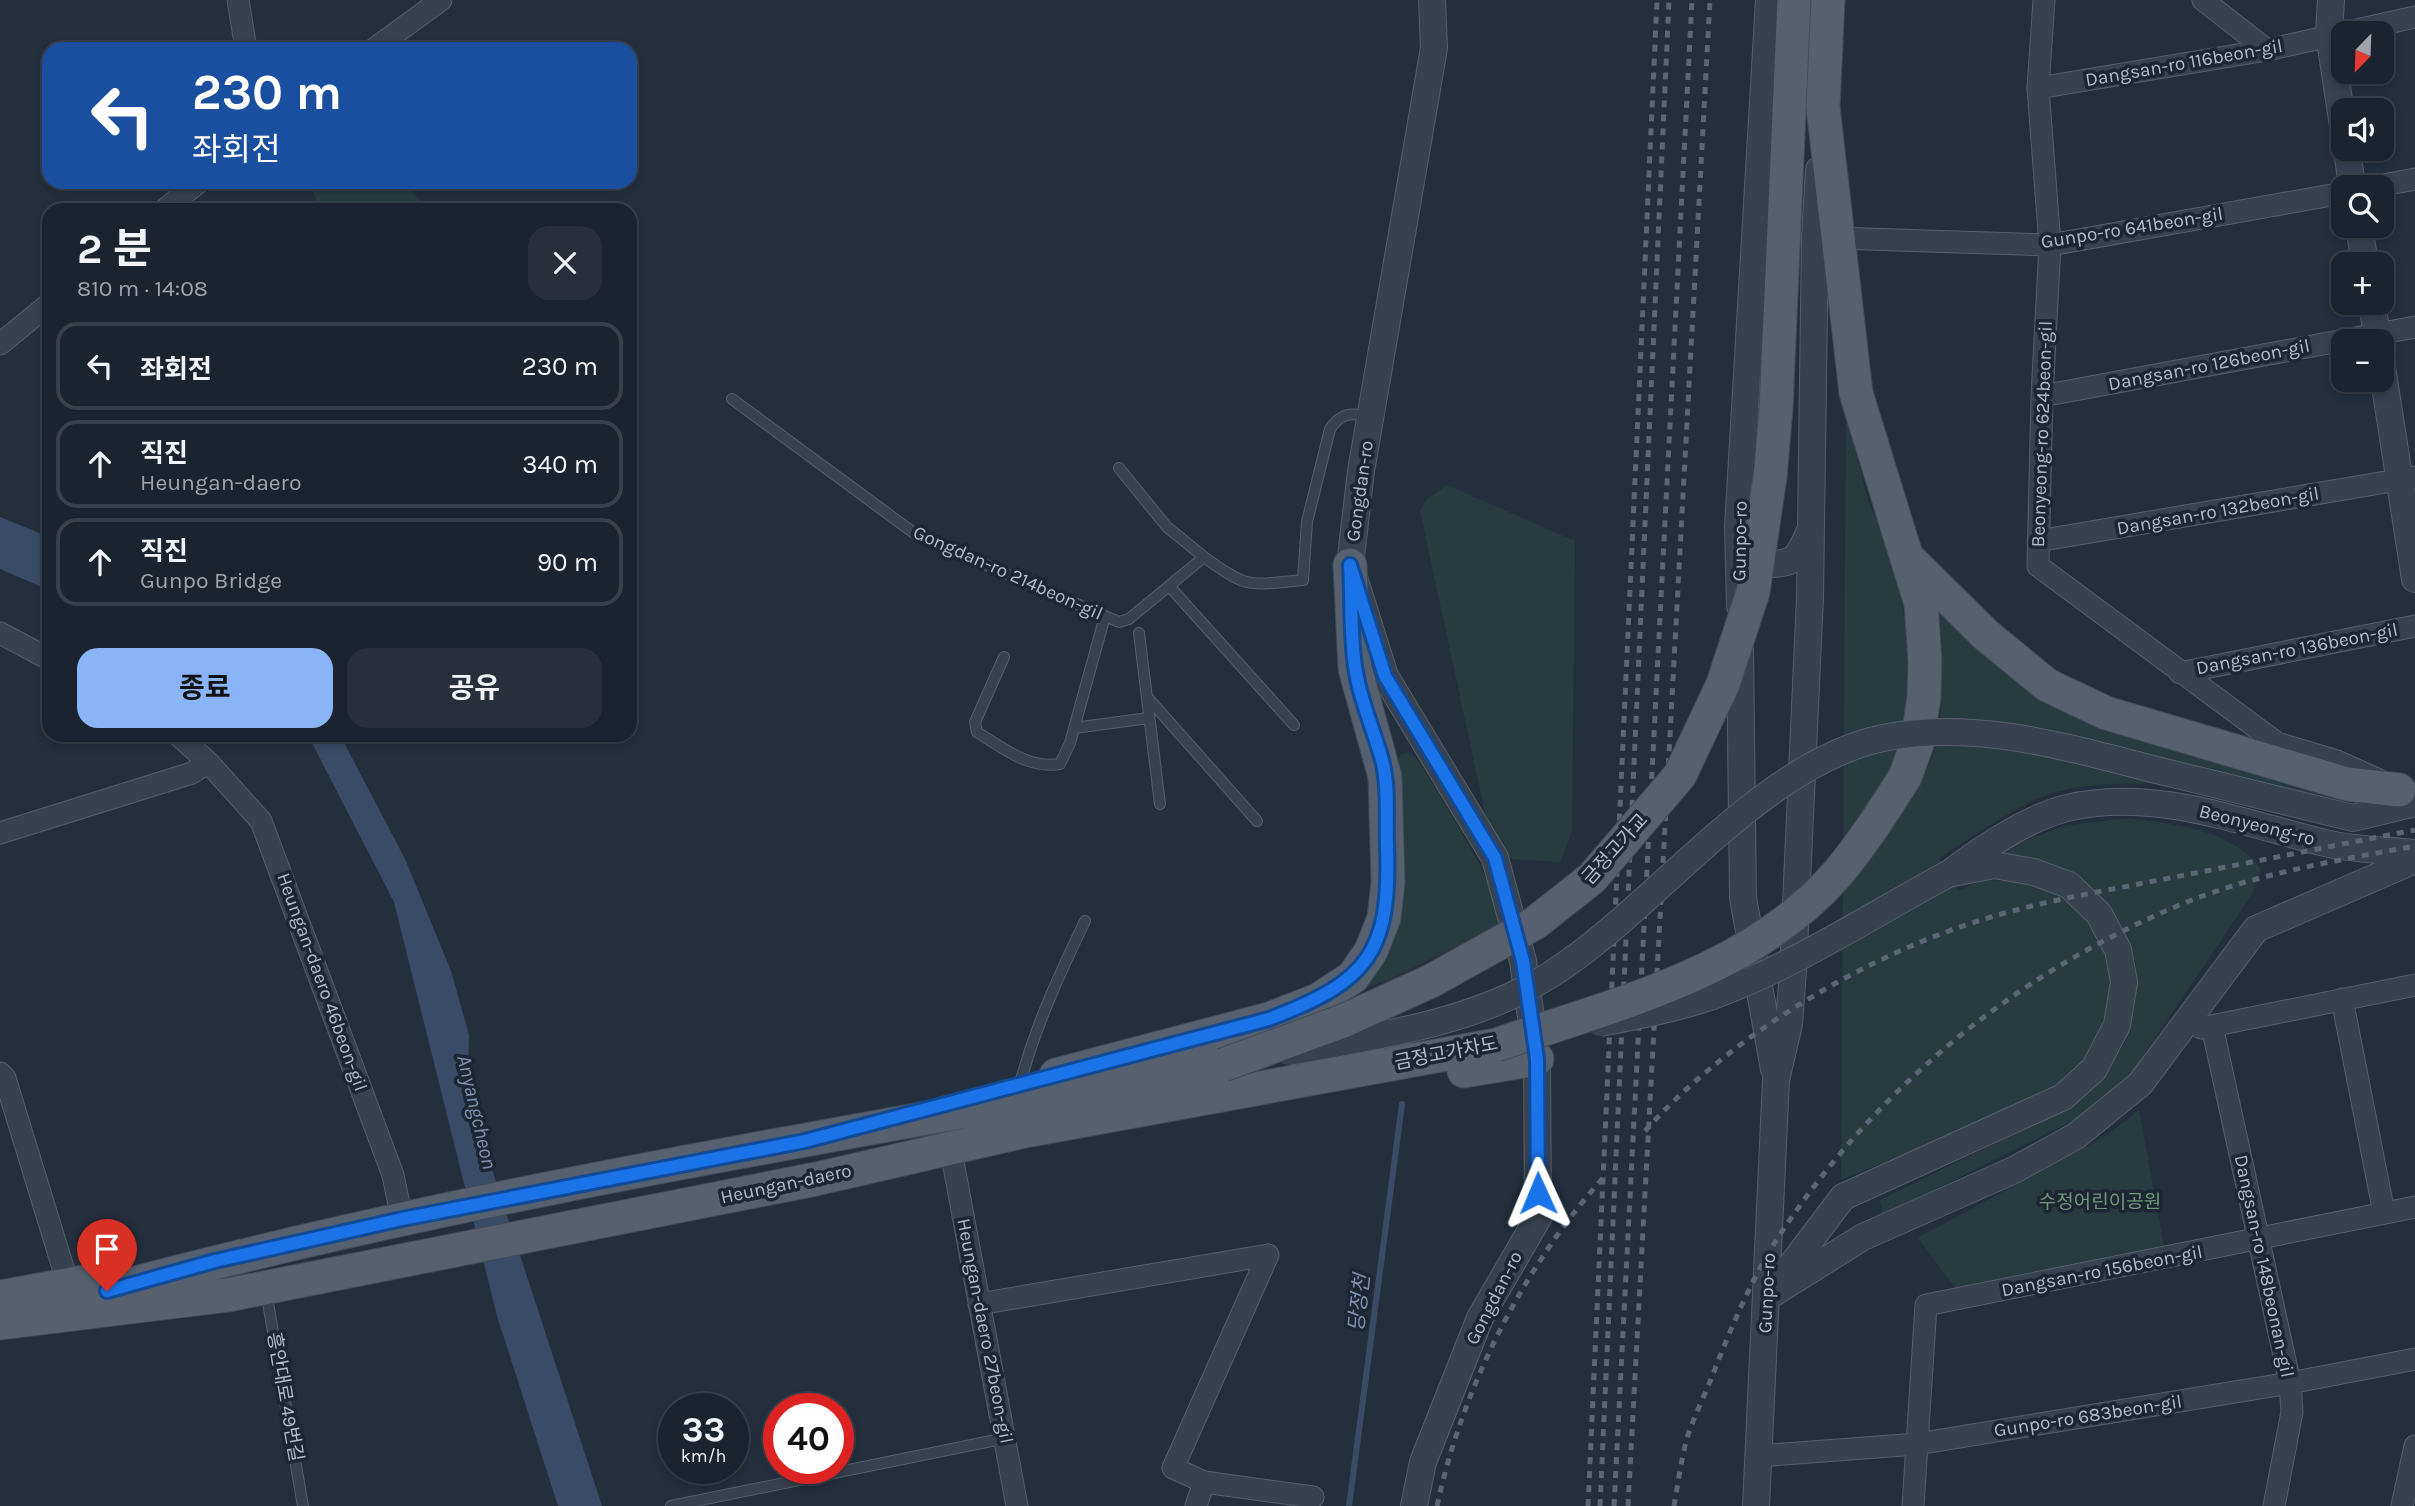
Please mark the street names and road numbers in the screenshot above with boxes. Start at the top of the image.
street label: Dangsan-ro 116beon-gil [2084,35,2284,91]
street label: Gunpo-ro 641beon-gil [2039,203,2225,253]
street label: Beonyeong-ro 624beon-gil [2027,320,2057,548]
street label: Dangsan-ro 126beon-gil [2106,335,2312,395]
street label: Gongdan-ro [1342,439,1378,543]
street label: Dangsan-ro 132beon-gil [2115,482,2321,540]
street label: Gunpo-ro [1728,501,1752,581]
street label: Gongdan-ro 214beon-gil [910,521,1106,625]
street label: Dangsan-ro 136beon-gil [2194,619,2400,679]
street label: Beonyeong-ro [2197,800,2317,850]
street label: 금정고가교 [1578,809,1652,889]
street label: Heungan-daero 46beon-gil [272,870,372,1094]
street label: 금정고가차도 [1392,1032,1500,1074]
street label: Dangsan-ro 148beonan-gil [2230,1153,2298,1379]
street label: Heungan-daero [718,1159,854,1209]
street label: Heungan-daero 27beon-gil [952,1216,1018,1446]
street label: Dangsan-ro 156beon-gil [2000,1241,2204,1301]
street label: Gongdan-ro [1461,1248,1527,1348]
street label: Gunpo-ro [1754,1252,1780,1334]
street label: 흥안대로 49번길 [263,1331,307,1463]
street label: Gunpo-ro 683beon-gil [1992,1390,2184,1442]

